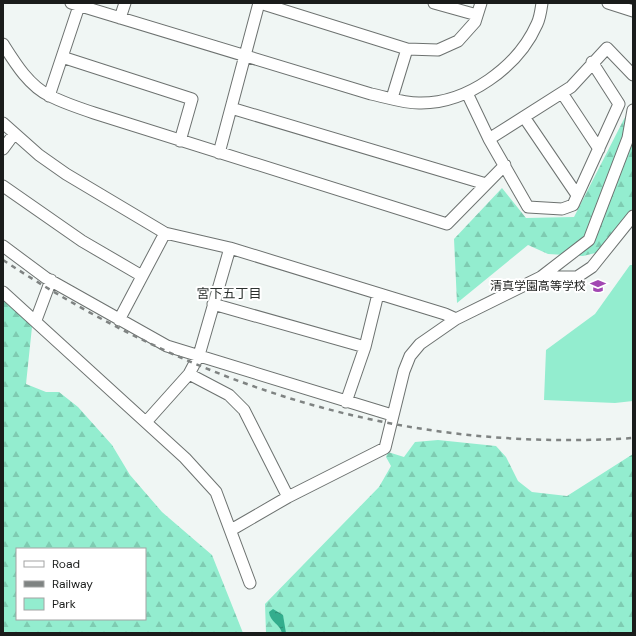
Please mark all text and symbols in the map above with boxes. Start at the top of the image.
school or university icon: 清真学園高等学校 [589,277,607,295]
place label: 清真学園高等学校 [490,278,586,294]
district label: 宮下五丁目 [196,285,262,302]
legend [16,548,146,620]
text: Road [52,556,80,572]
text: Railway [52,576,93,592]
text: Park [52,596,76,612]

